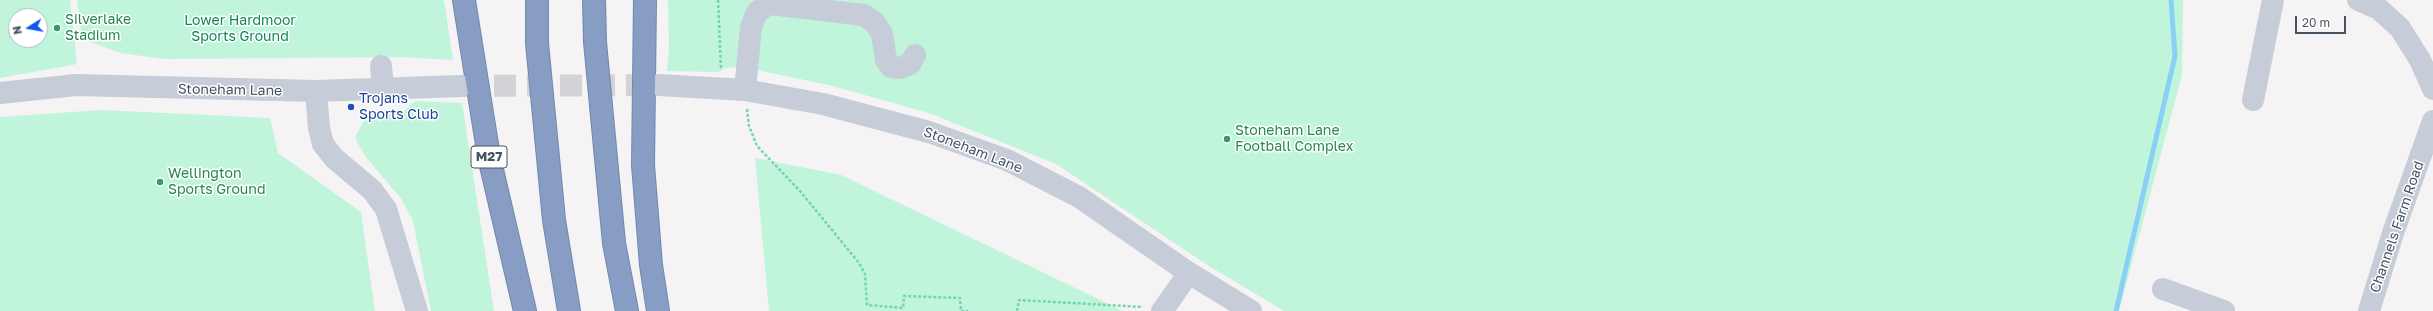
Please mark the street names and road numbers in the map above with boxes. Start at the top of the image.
street label: Stoneham Lane [178,81,282,99]
street label: Stoneham Lane [921,123,1025,177]
road number: M27 [471,146,507,168]
street label: Channels Farm Road [2367,159,2427,295]

